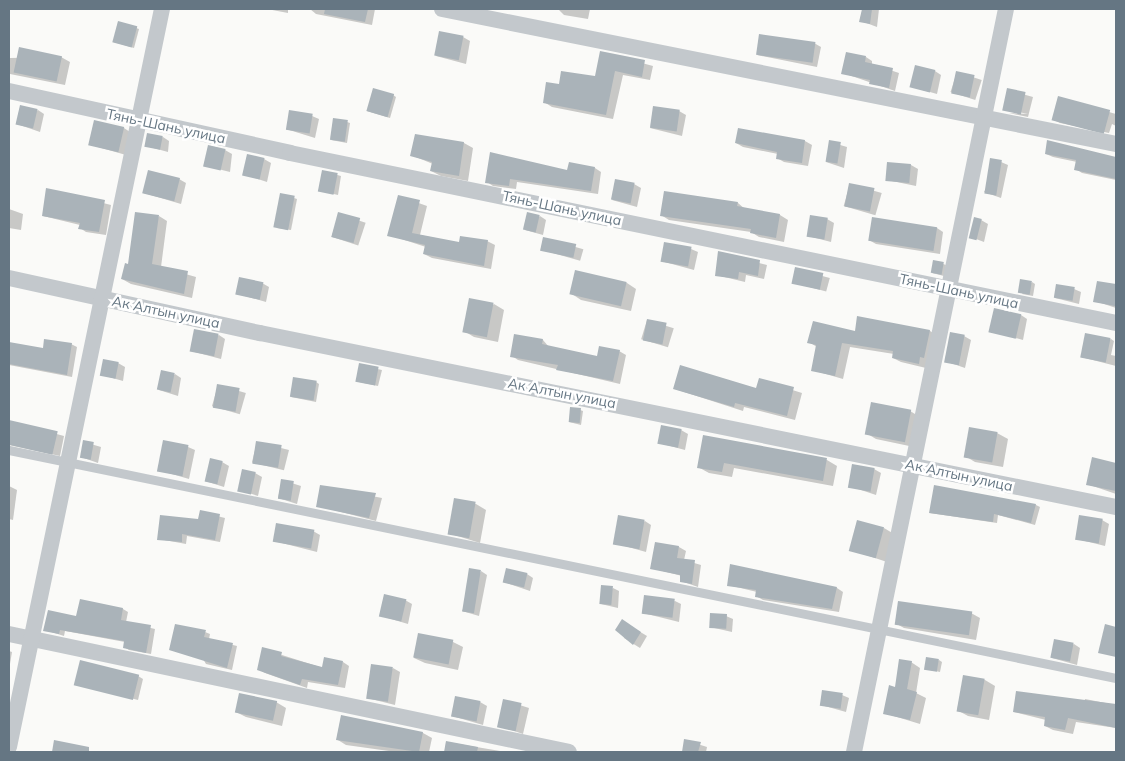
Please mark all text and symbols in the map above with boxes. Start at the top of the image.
street label: Тянь-Шань улица [105,105,227,147]
street label: Тянь-Шань улица [501,187,623,229]
street label: Тянь-Шань улица [898,270,1020,312]
street label: Ак Алтын улица [111,292,221,332]
street label: Ак Алтын улица [507,374,617,412]
street label: Ак Алтын улица [904,455,1014,495]

